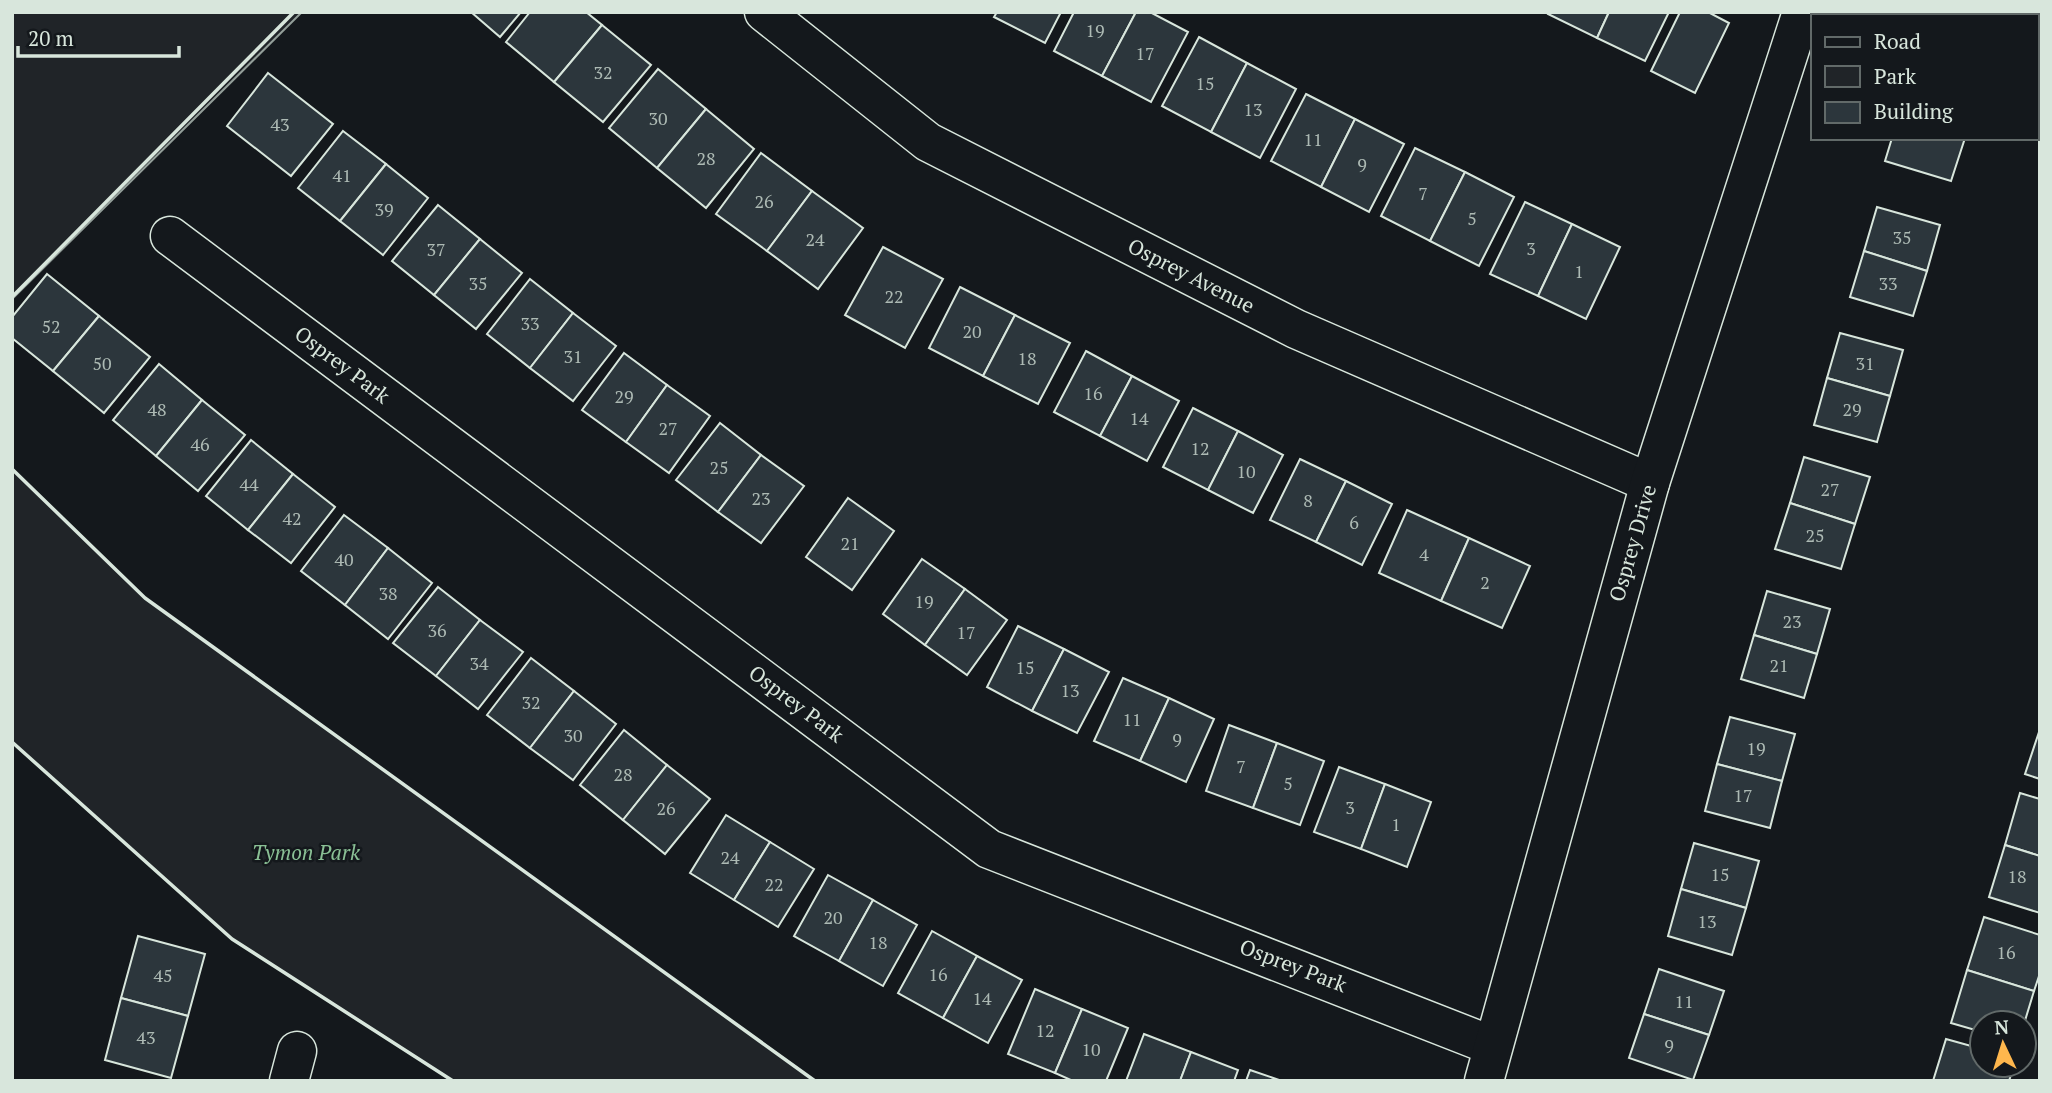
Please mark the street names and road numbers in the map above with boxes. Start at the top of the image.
street label: Osprey Avenue [1123,231,1260,319]
street label: Osprey Park [289,319,396,409]
street label: Osprey Drive [1602,481,1662,605]
street label: Osprey Park [743,658,850,748]
street label: Osprey Park [1236,932,1351,998]

